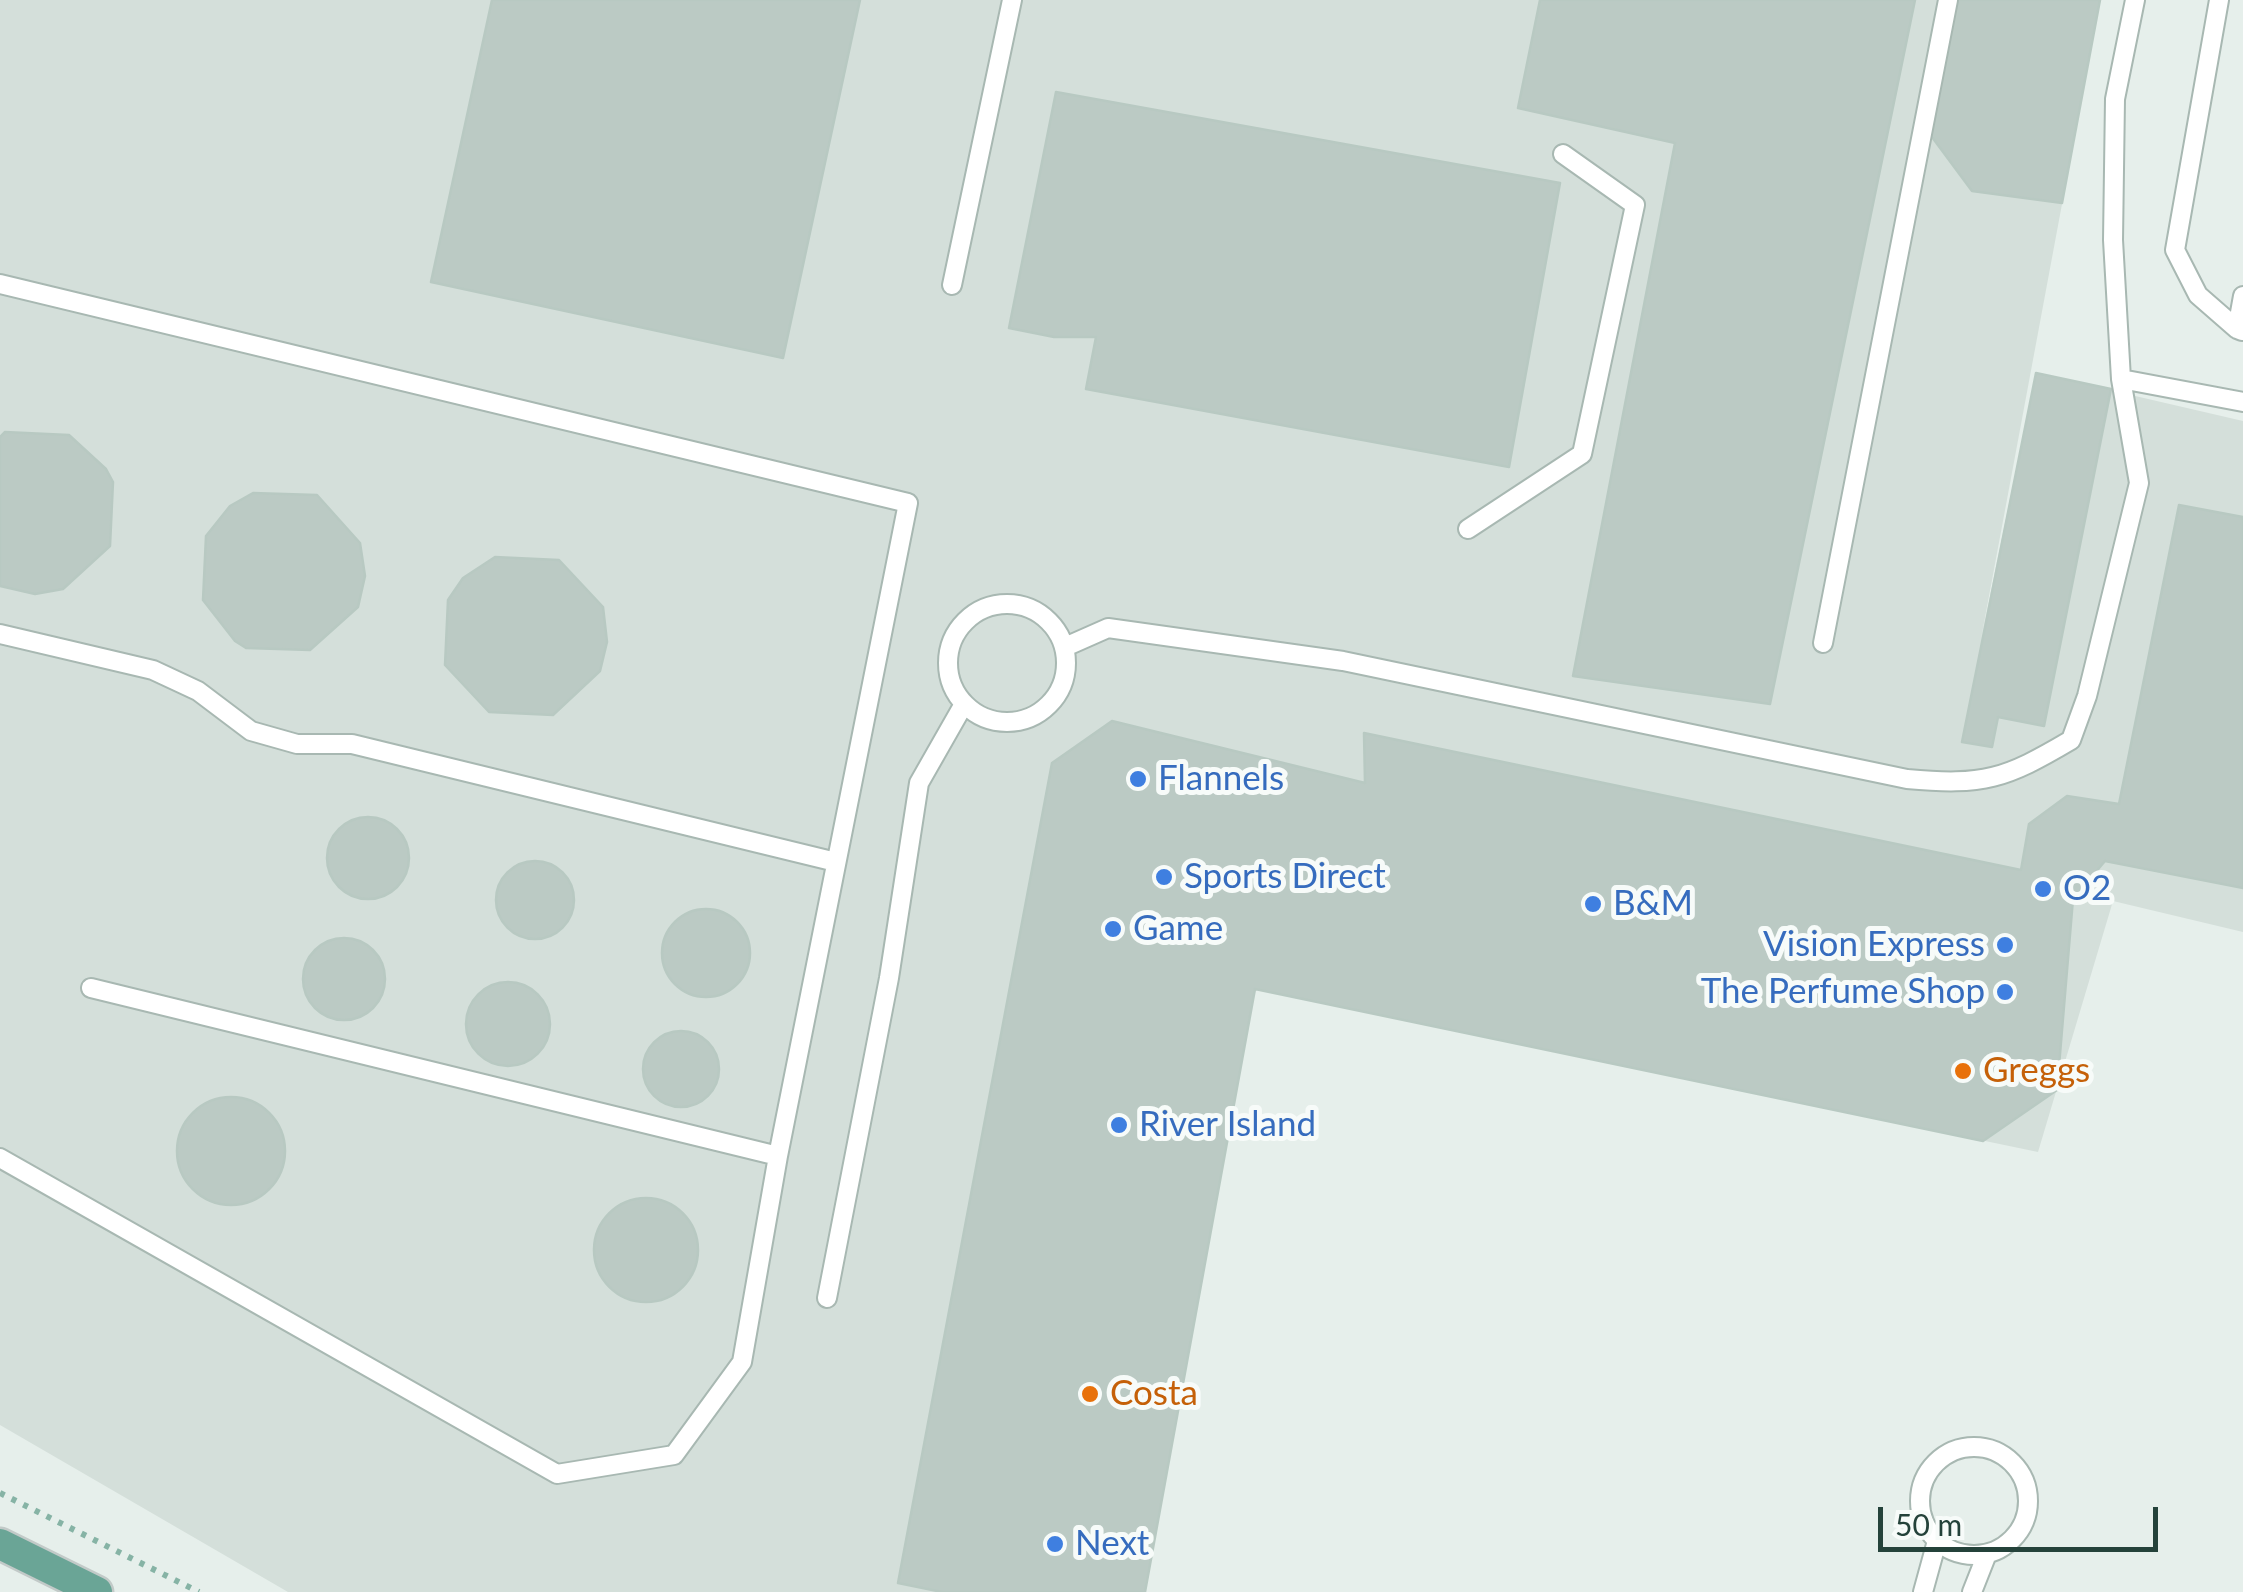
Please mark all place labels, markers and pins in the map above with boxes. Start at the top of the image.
place label: Flannels [1158,758,1284,800]
marker: Flannels [1127,768,1149,790]
place label: Sports Direct [1184,856,1386,898]
marker: Sports Direct [1153,866,1175,888]
place label: O2 [2063,868,2111,910]
marker: O2 [2032,878,2054,900]
place label: B&M [1613,883,1693,925]
marker: B&M [1582,893,1604,915]
place label: Game [1133,908,1223,950]
marker: Game [1102,918,1124,940]
place label: Vision Express [1763,924,1985,966]
marker: Vision Express [1994,934,2016,956]
place label: The Perfume Shop [1701,971,1985,1013]
marker: The Perfume Shop [1994,981,2016,1003]
place label: Greggs [1983,1050,2090,1092]
marker: Greggs [1952,1060,1974,1082]
place label: River Island [1139,1104,1316,1146]
marker: River Island [1108,1114,1130,1136]
place label: Costa [1110,1373,1198,1415]
marker: Costa [1079,1383,1101,1405]
place label: Next [1075,1523,1149,1565]
marker: Next [1044,1533,1066,1555]

